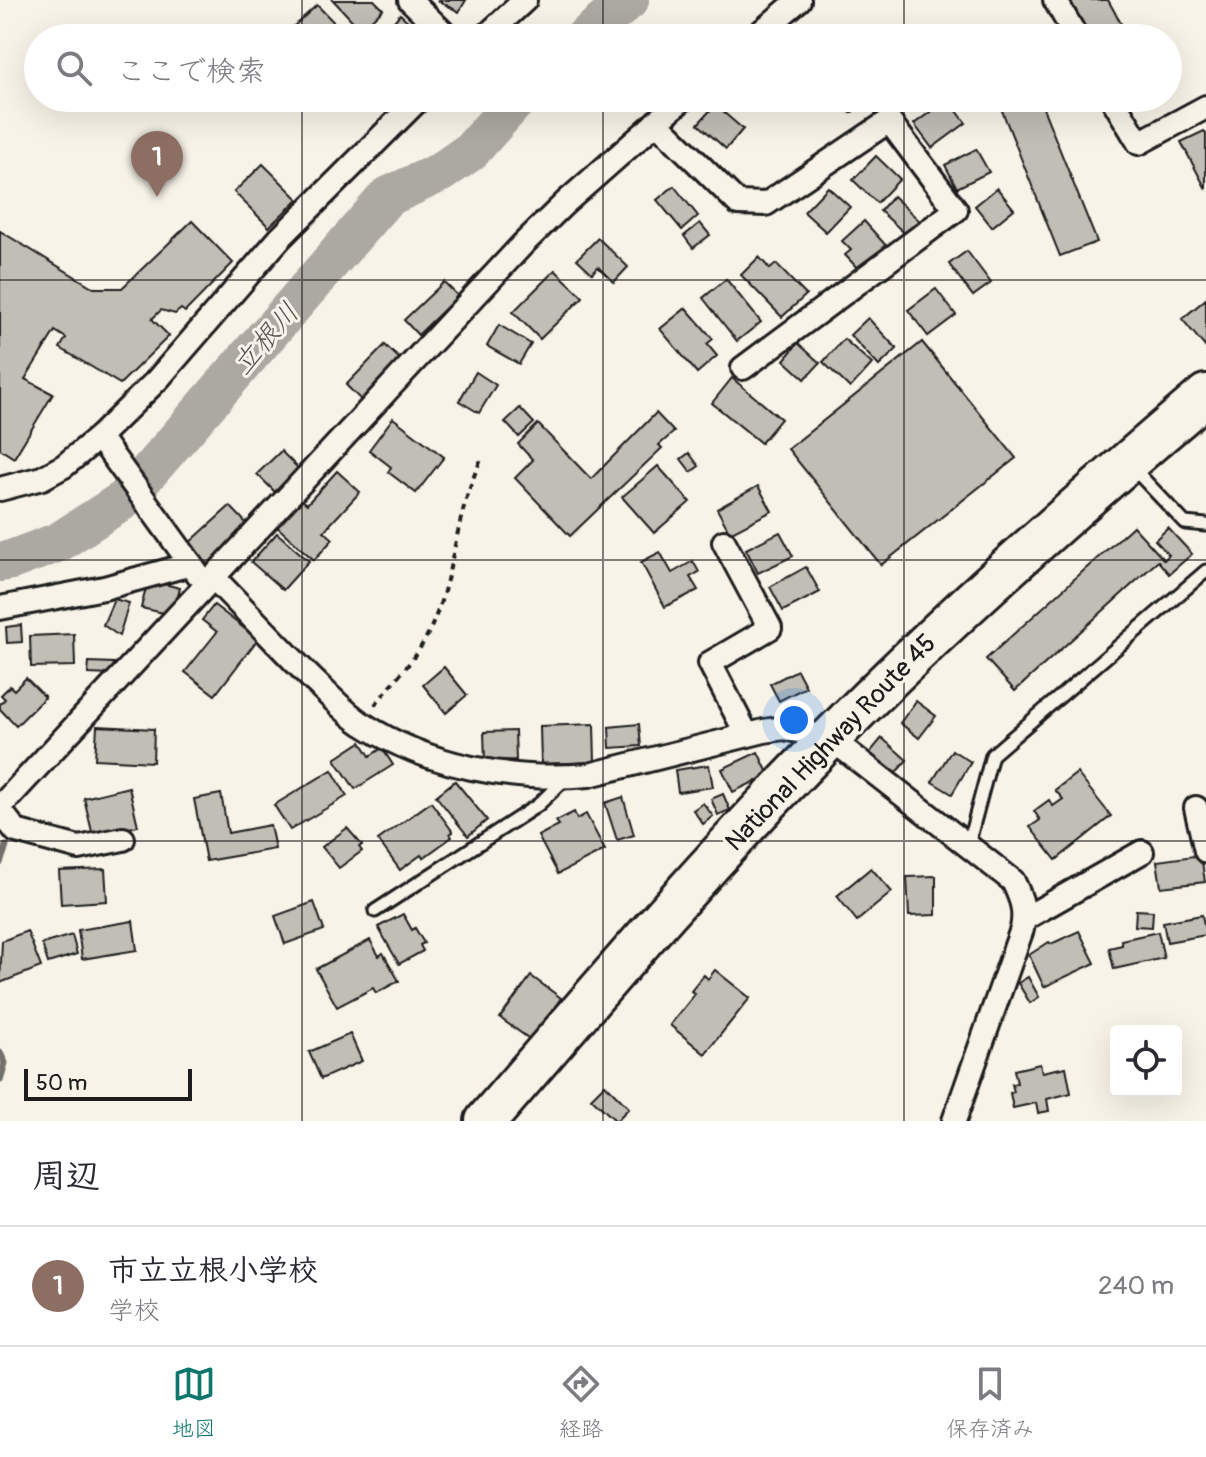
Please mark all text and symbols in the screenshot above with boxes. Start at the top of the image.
search box [24,24,1182,112]
icon: search [52,46,96,90]
text: ここで検索 [116,53,266,90]
pin: 1 [131,131,183,197]
water label: 立根川 [225,296,307,382]
street label: National Highway Route 45 [719,627,943,858]
your location [774,700,814,740]
map controls [1110,1025,1182,1097]
button: locate [1110,1025,1182,1097]
scale bar [24,1065,192,1101]
text: 50 m [36,1069,87,1097]
text: 周辺 [32,1155,100,1198]
text: 市立立根小学校 [108,1252,318,1289]
text: 1 [53,1270,63,1302]
text: 240 m [1098,1270,1174,1302]
text: 学校 [108,1295,160,1327]
tab: 地図 [172,1362,216,1443]
tab: 経路 [559,1362,603,1443]
tab: 保存済み [946,1362,1034,1443]

